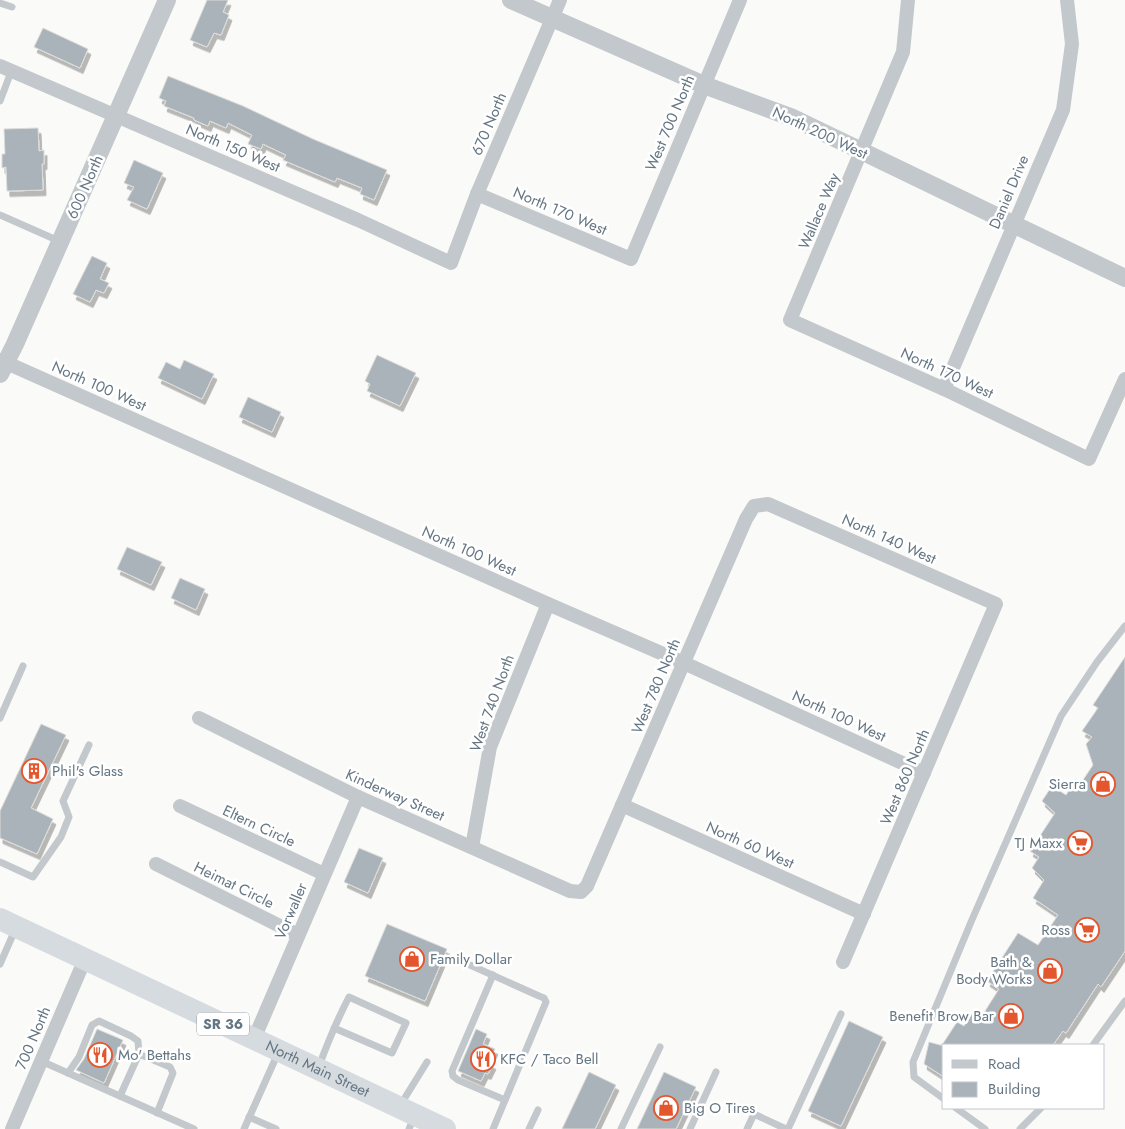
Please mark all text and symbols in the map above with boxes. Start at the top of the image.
street label: West 700 North [640,72,700,174]
street label: 670 North [466,89,512,159]
street label: North 200 West [769,101,872,165]
street label: North 150 West [182,118,284,178]
street label: Daniel Drive [984,151,1035,232]
street label: 600 North [61,152,109,222]
street label: Wallace Way [793,169,845,253]
street label: North 170 West [510,181,611,241]
street label: North 170 West [897,342,997,404]
street label: North 100 West [48,355,150,417]
street label: North 140 West [838,508,940,570]
street label: North 100 West [418,520,520,582]
street label: West 780 North [626,635,686,737]
street label: West 740 North [464,651,520,755]
street label: North 100 West [788,685,890,748]
street label: West 860 North [875,726,935,828]
building icon: Phil's Glass [21,758,47,784]
place label: Phil's Glass [52,760,123,782]
street label: Kinderway Street [342,763,448,827]
shop icon: Sierra [1090,771,1116,797]
place label: Sierra [1049,773,1086,795]
street label: Eltern Circle [219,800,299,853]
street label: North 60 West [703,816,798,874]
supermarket icon: TJ Maxx [1067,830,1093,856]
place label: TJ Maxx [1015,832,1063,854]
street label: Heimat Circle [190,856,278,914]
street label: Vorwaller [269,878,313,943]
supermarket icon: Ross [1074,917,1100,943]
place label: Ross [1041,919,1070,941]
shop icon: Family Dollar [399,946,425,972]
place label: Family Dollar [430,948,513,970]
place label: Bath & Body Works [956,951,1032,990]
shop icon: Bath & Body Works [1037,958,1063,984]
street label: 700 North [10,1003,56,1073]
shop icon: Benefit Brow Bar [998,1003,1024,1029]
place label: Benefit Brow Bar [889,1005,995,1027]
road number: SR 36 [197,1012,249,1036]
street label: North Main Street [262,1035,373,1103]
restaurant icon: Mo' Bettahs [87,1042,113,1068]
place label: Mo' Bettahs [118,1044,191,1066]
legend [942,1044,1105,1109]
restaurant icon: KFC / Taco Bell [470,1046,496,1072]
place label: KFC / Taco Bell [500,1048,599,1070]
text: Road [988,1053,1020,1075]
text: Building [988,1078,1040,1100]
shop icon: Big O Tires [653,1095,679,1121]
place label: Big O Tires [684,1097,755,1119]

